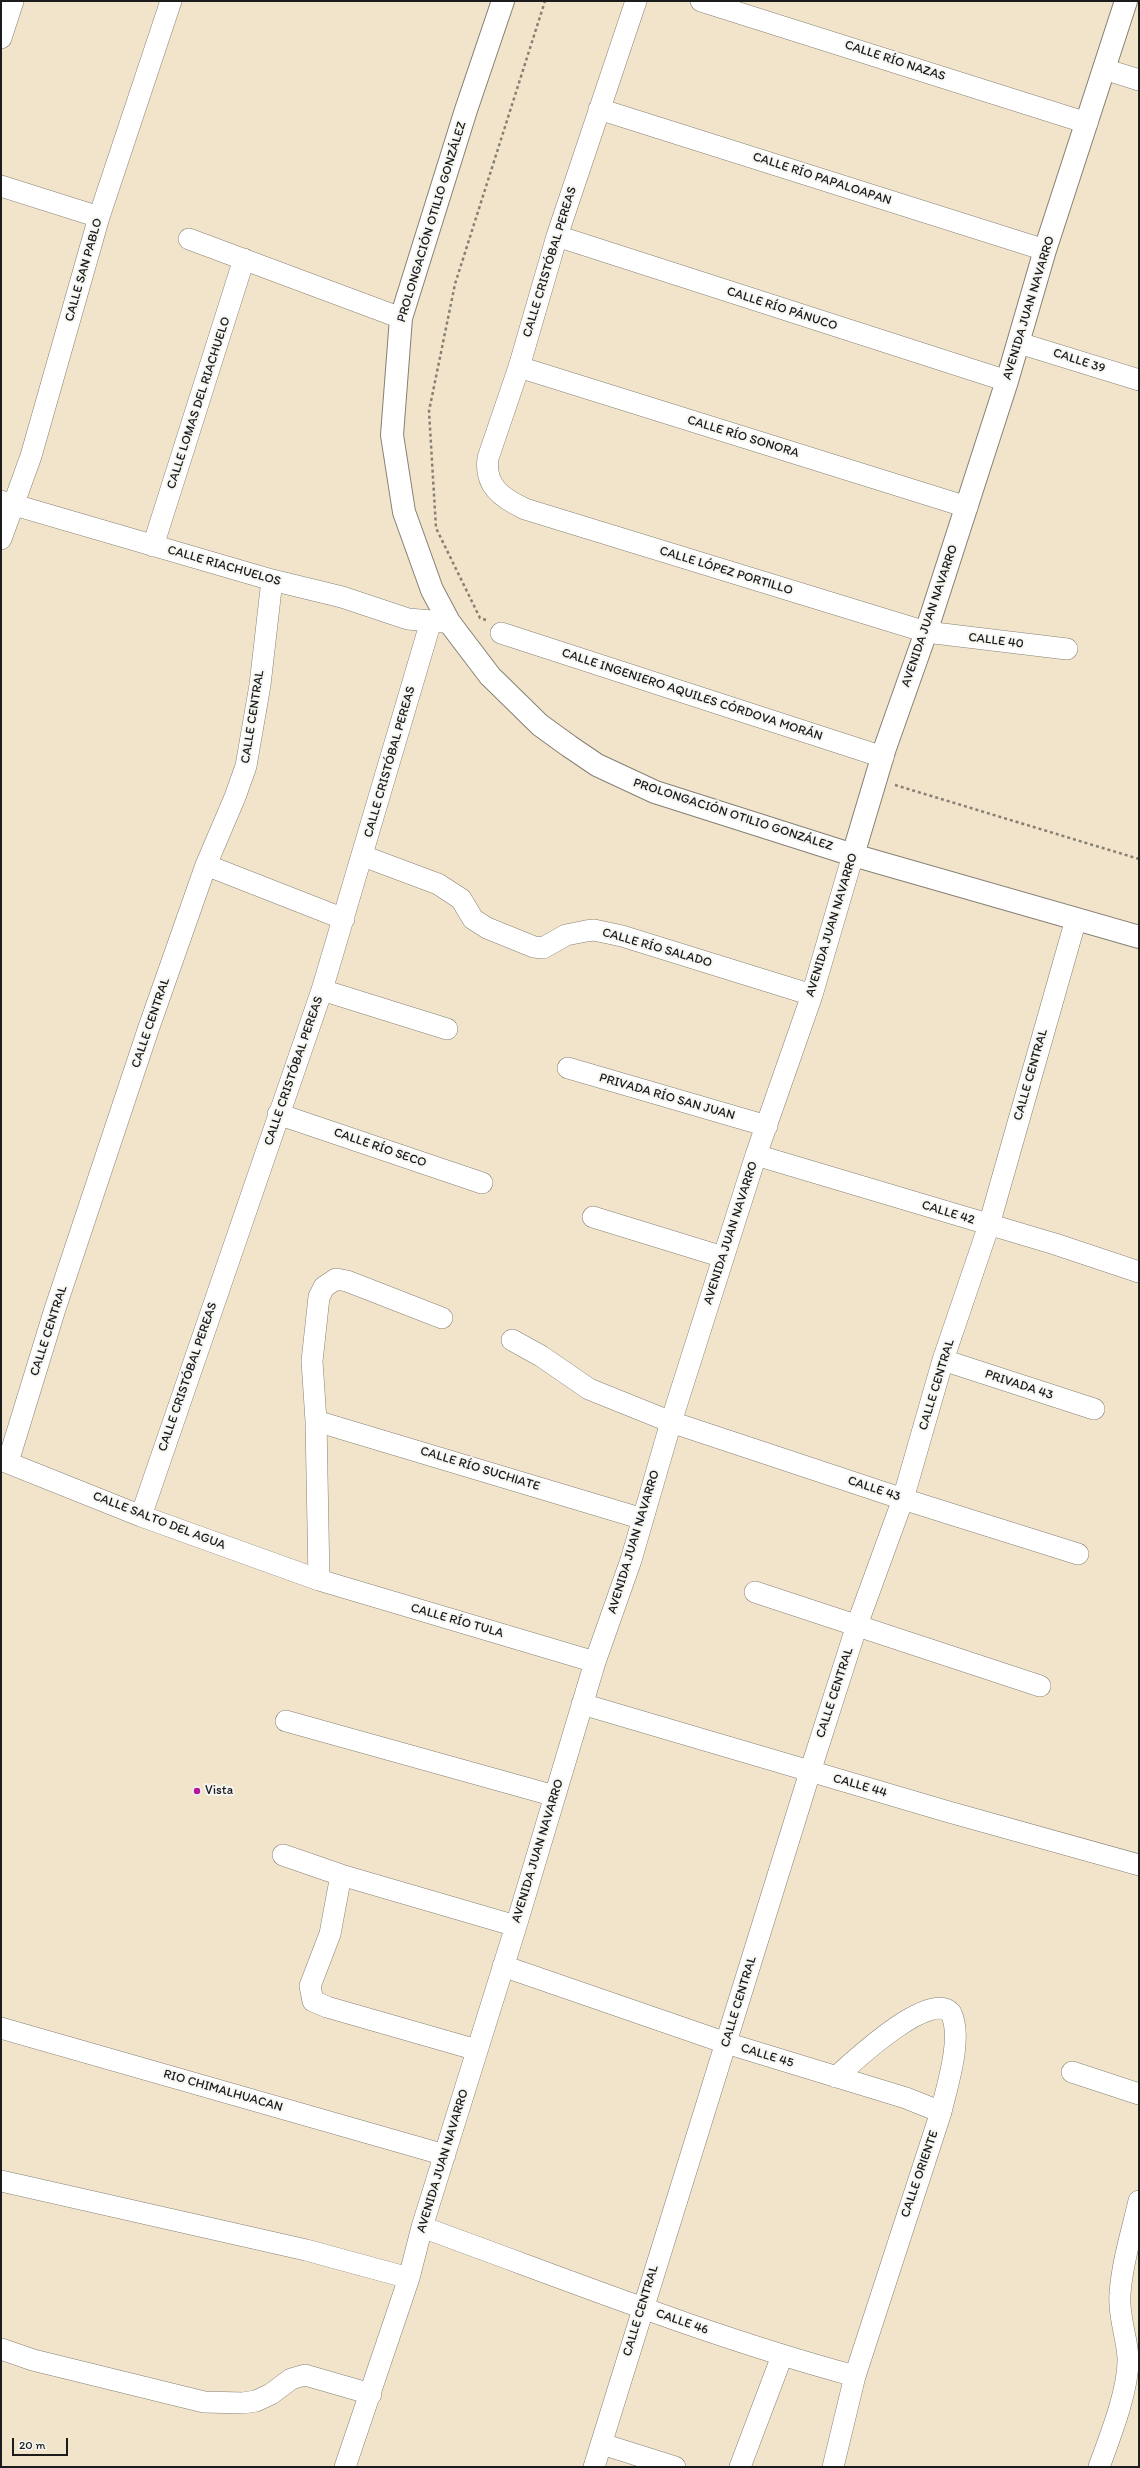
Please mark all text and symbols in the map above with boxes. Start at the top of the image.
street label: CALLE RÍO NAZAS [843,37,947,85]
street label: PROLONGACIÓN OTILIO GONZÁLEZ [394,120,470,324]
street label: CALLE RÍO PAPALOAPAN [751,149,893,209]
street label: CALLE CRISTÓBAL PEREAS [520,185,580,339]
street label: CALLE SAN PABLO [62,217,106,323]
street label: AVENIDA JUAN NAVARRO [1000,234,1058,382]
street label: CALLE RÍO PÁNUCO [725,284,839,334]
street label: CALLE LOMAS DEL RIACHUELO [164,315,234,491]
street label: CALLE 39 [1051,345,1107,377]
street label: CALLE RÍO SONORA [685,413,801,461]
street label: CALLE RIACHUELOS [165,542,283,590]
street label: CALLE LÓPEZ PORTILLO [657,543,795,599]
street label: AVENIDA JUAN NAVARRO [898,543,962,689]
street label: CALLE 40 [967,630,1025,652]
street label: CALLE INGENIERO AQUILES CÓRDOVA MORÁN [560,645,824,745]
street label: CALLE CENTRAL [238,669,268,765]
street label: CALLE CRISTÓBAL PEREAS [361,684,419,840]
street label: PROLONGACIÓN OTILIO GONZÁLEZ [631,775,835,855]
street label: AVENIDA JUAN NAVARRO [803,851,861,999]
street label: CALLE RÍO SALADO [600,925,714,971]
street label: CALLE CENTRAL [128,976,174,1070]
street label: CALLE CRISTÓBAL PEREAS [261,994,327,1148]
street label: CALLE CENTRAL [1010,1028,1052,1122]
street label: PRIVADA RÍO SAN JUAN [597,1070,737,1124]
street label: CALLE RÍO SECO [331,1125,429,1171]
street label: AVENIDA JUAN NAVARRO [700,1159,762,1307]
street label: CALLE 42 [920,1198,976,1228]
street label: CALLE CENTRAL [27,1284,71,1378]
street label: CALLE CRISTÓBAL PEREAS [155,1300,221,1454]
street label: CALLE CENTRAL [916,1338,958,1432]
street label: PRIVADA 43 [983,1367,1055,1403]
street label: CALLE RÍO SUCHIATE [418,1443,542,1495]
street label: AVENIDA JUAN NAVARRO [605,1468,663,1616]
street label: CALLE 43 [845,1473,903,1505]
street label: CALLE SALTO DEL AGUA [90,1488,228,1554]
street label: CALLE RÍO TULA [409,1600,505,1642]
street label: CALLE CENTRAL [813,1646,857,1740]
street label: CALLE 44 [831,1771,889,1801]
street label: AVENIDA JUAN NAVARRO [509,1777,567,1925]
place label: Vista [205,1783,233,1799]
marker: Vista [192,1786,202,1796]
street label: CALLE CENTRAL [718,1955,760,2049]
street label: CALLE 45 [739,2041,795,2071]
street label: RIO CHIMALHUACAN [161,2066,285,2116]
street label: AVENIDA JUAN NAVARRO [414,2087,472,2235]
street label: CALLE ORIENTE [898,2128,942,2220]
street label: CALLE CENTRAL [620,2264,662,2358]
street label: CALLE 46 [654,2306,710,2338]
scale bar [14,2430,70,2456]
text: 20 m [19,2438,46,2452]

